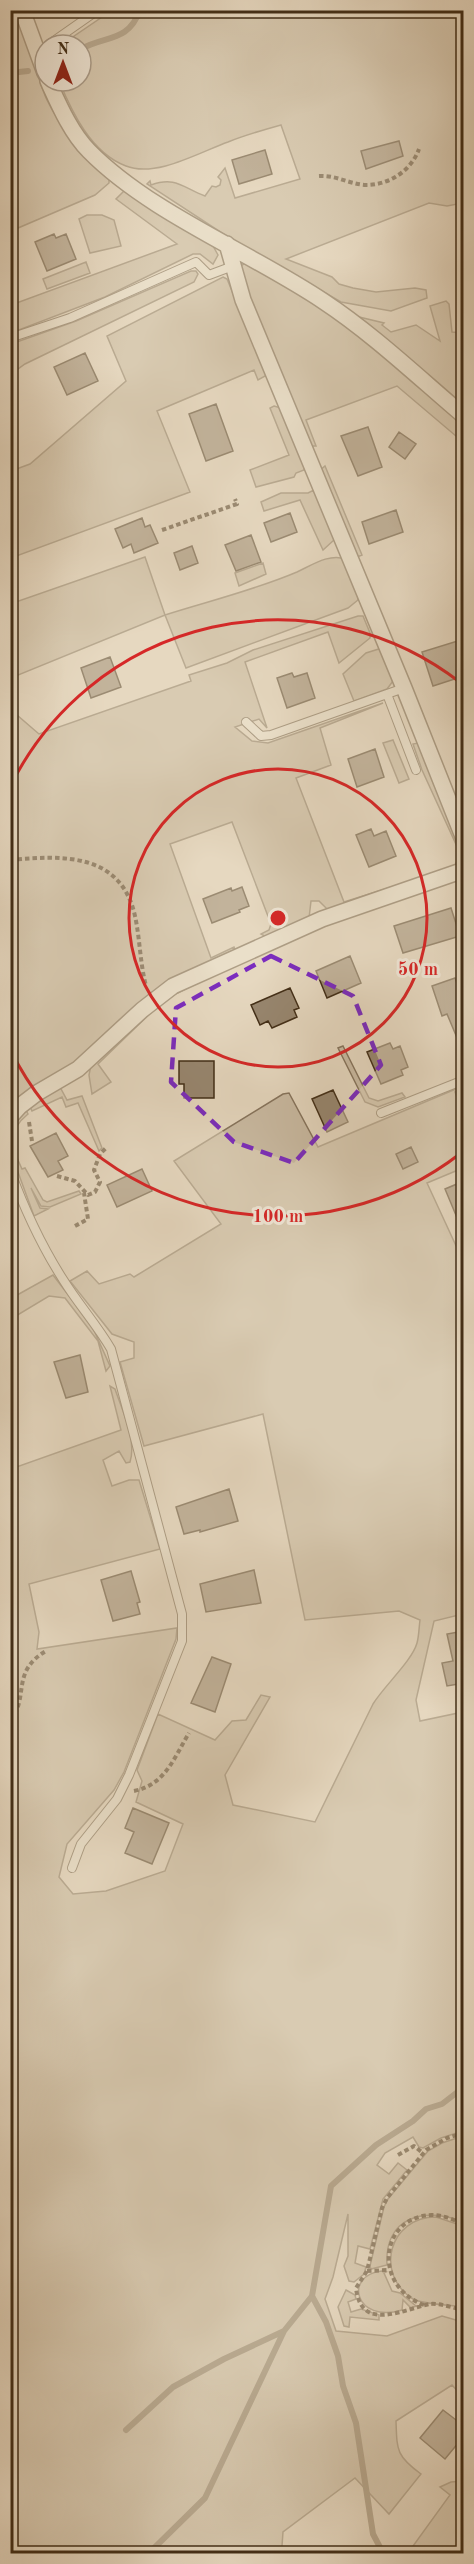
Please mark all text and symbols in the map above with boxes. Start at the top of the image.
north arrow [33,33,93,93]
text: N [57,42,70,58]
centre of rings [268,908,288,928]
text: 50 m [398,961,438,979]
text: 100 m [253,1208,303,1226]

